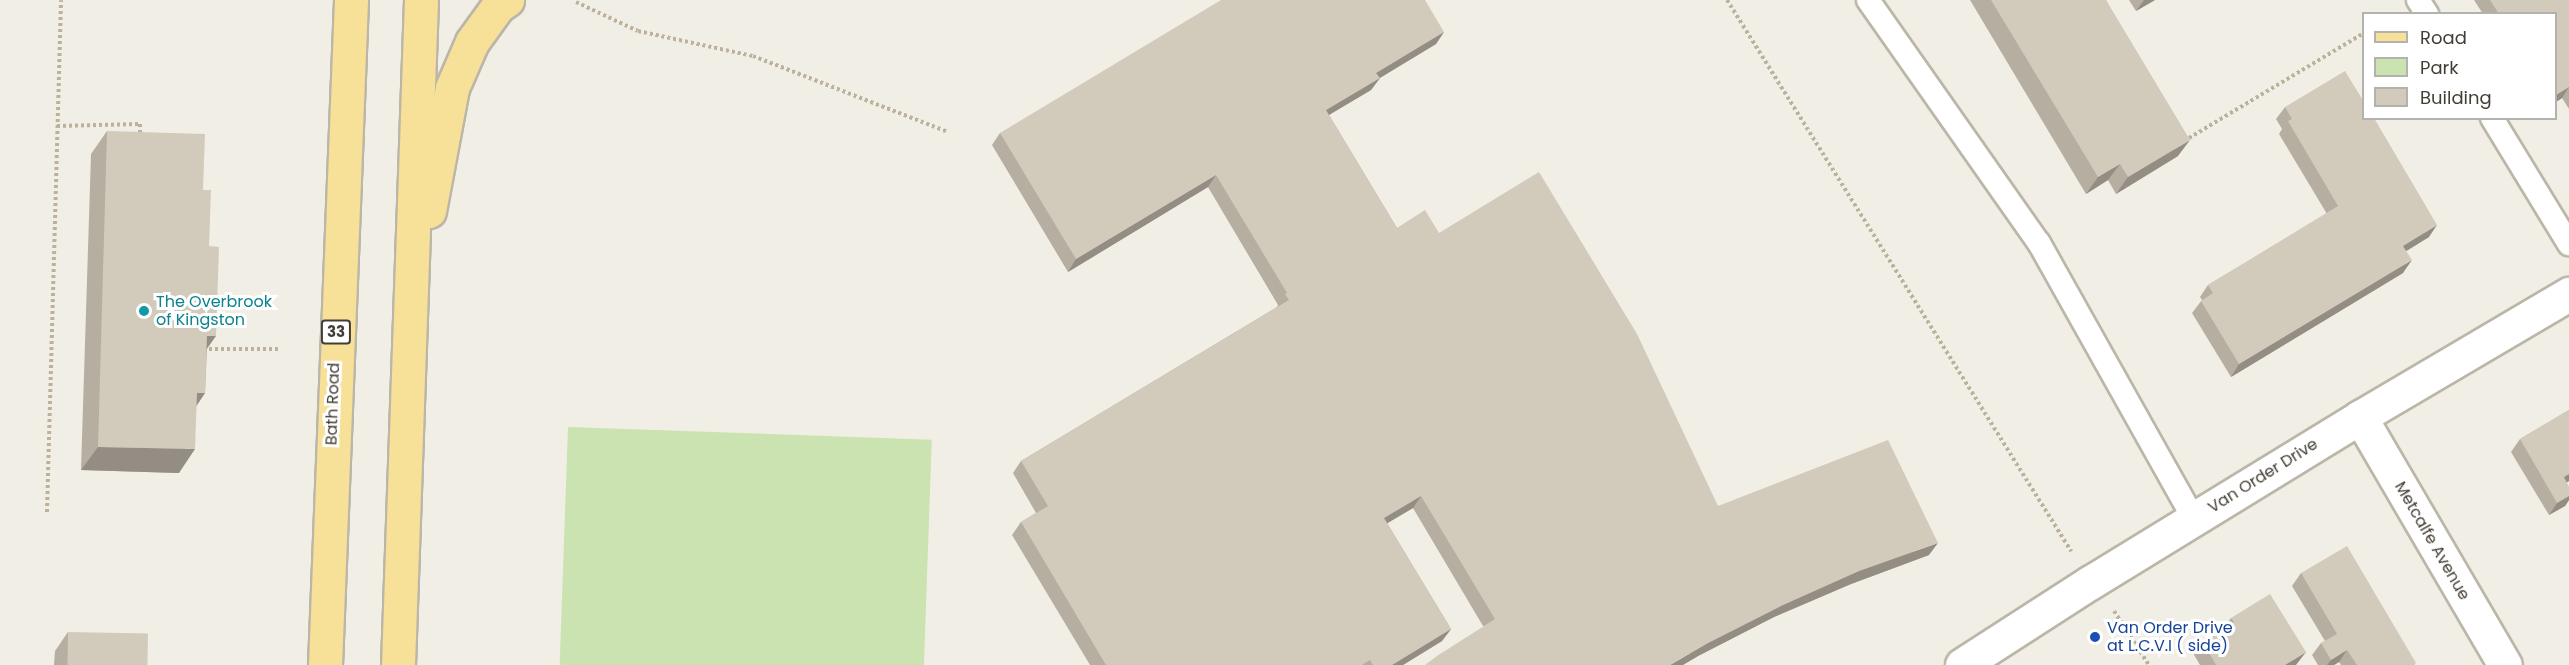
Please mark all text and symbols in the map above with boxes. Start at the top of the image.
legend [2362,12,2557,120]
text: Road [2420,25,2467,50]
text: Park [2420,55,2459,80]
text: Building [2420,85,2492,110]
place label: The Overbrook of Kingston [156,292,272,330]
marker: The Overbrook of Kingston [137,304,151,318]
road number: 33 [320,320,352,344]
street label: Bath Road [322,362,344,446]
street label: Van Order Drive [2205,435,2321,517]
street label: Metcalfe Avenue [2390,478,2474,604]
place label: Van Order Drive at L.C.V.I ( side) [2107,618,2233,656]
marker: Van Order Drive at L.C.V.I ( side) [2088,630,2102,644]

